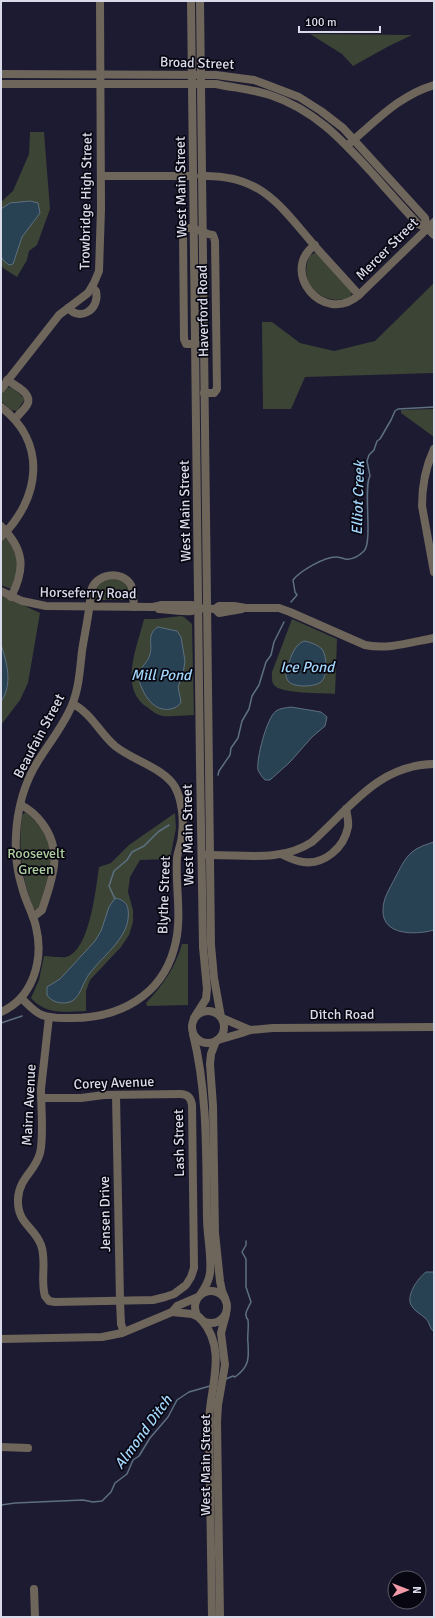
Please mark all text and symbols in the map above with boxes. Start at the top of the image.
scale bar [299,8,380,34]
text: 100 m [305,15,337,30]
street label: Broad Street [159,53,235,73]
street label: Trowbridge High Street [76,132,96,270]
street label: West Main Street [172,136,190,238]
street label: Mercer Street [352,214,422,284]
street label: Haverford Road [194,265,212,357]
water label: Elliot Creek [348,459,368,535]
street label: West Main Street [176,460,194,562]
street label: Horseferry Road [39,584,137,602]
water label: Ice Pond [280,658,336,676]
water label: Mill Pond [131,666,193,684]
street label: Beaufain Street [10,691,68,781]
street label: West Main Street [179,784,197,886]
park label: Roosevelt Green [7,845,65,878]
street label: Blythe Street [154,856,174,934]
street label: Ditch Road [310,1006,374,1023]
street label: Mairn Avenue [18,1064,40,1146]
street label: Corey Avenue [73,1073,155,1093]
street label: Lash Street [170,1109,188,1177]
street label: Jensen Drive [96,1176,114,1252]
water label: Almond Ditch [110,1391,176,1472]
street label: West Main Street [197,1414,214,1516]
north arrow [387,1570,427,1610]
text: N [410,1586,423,1594]

